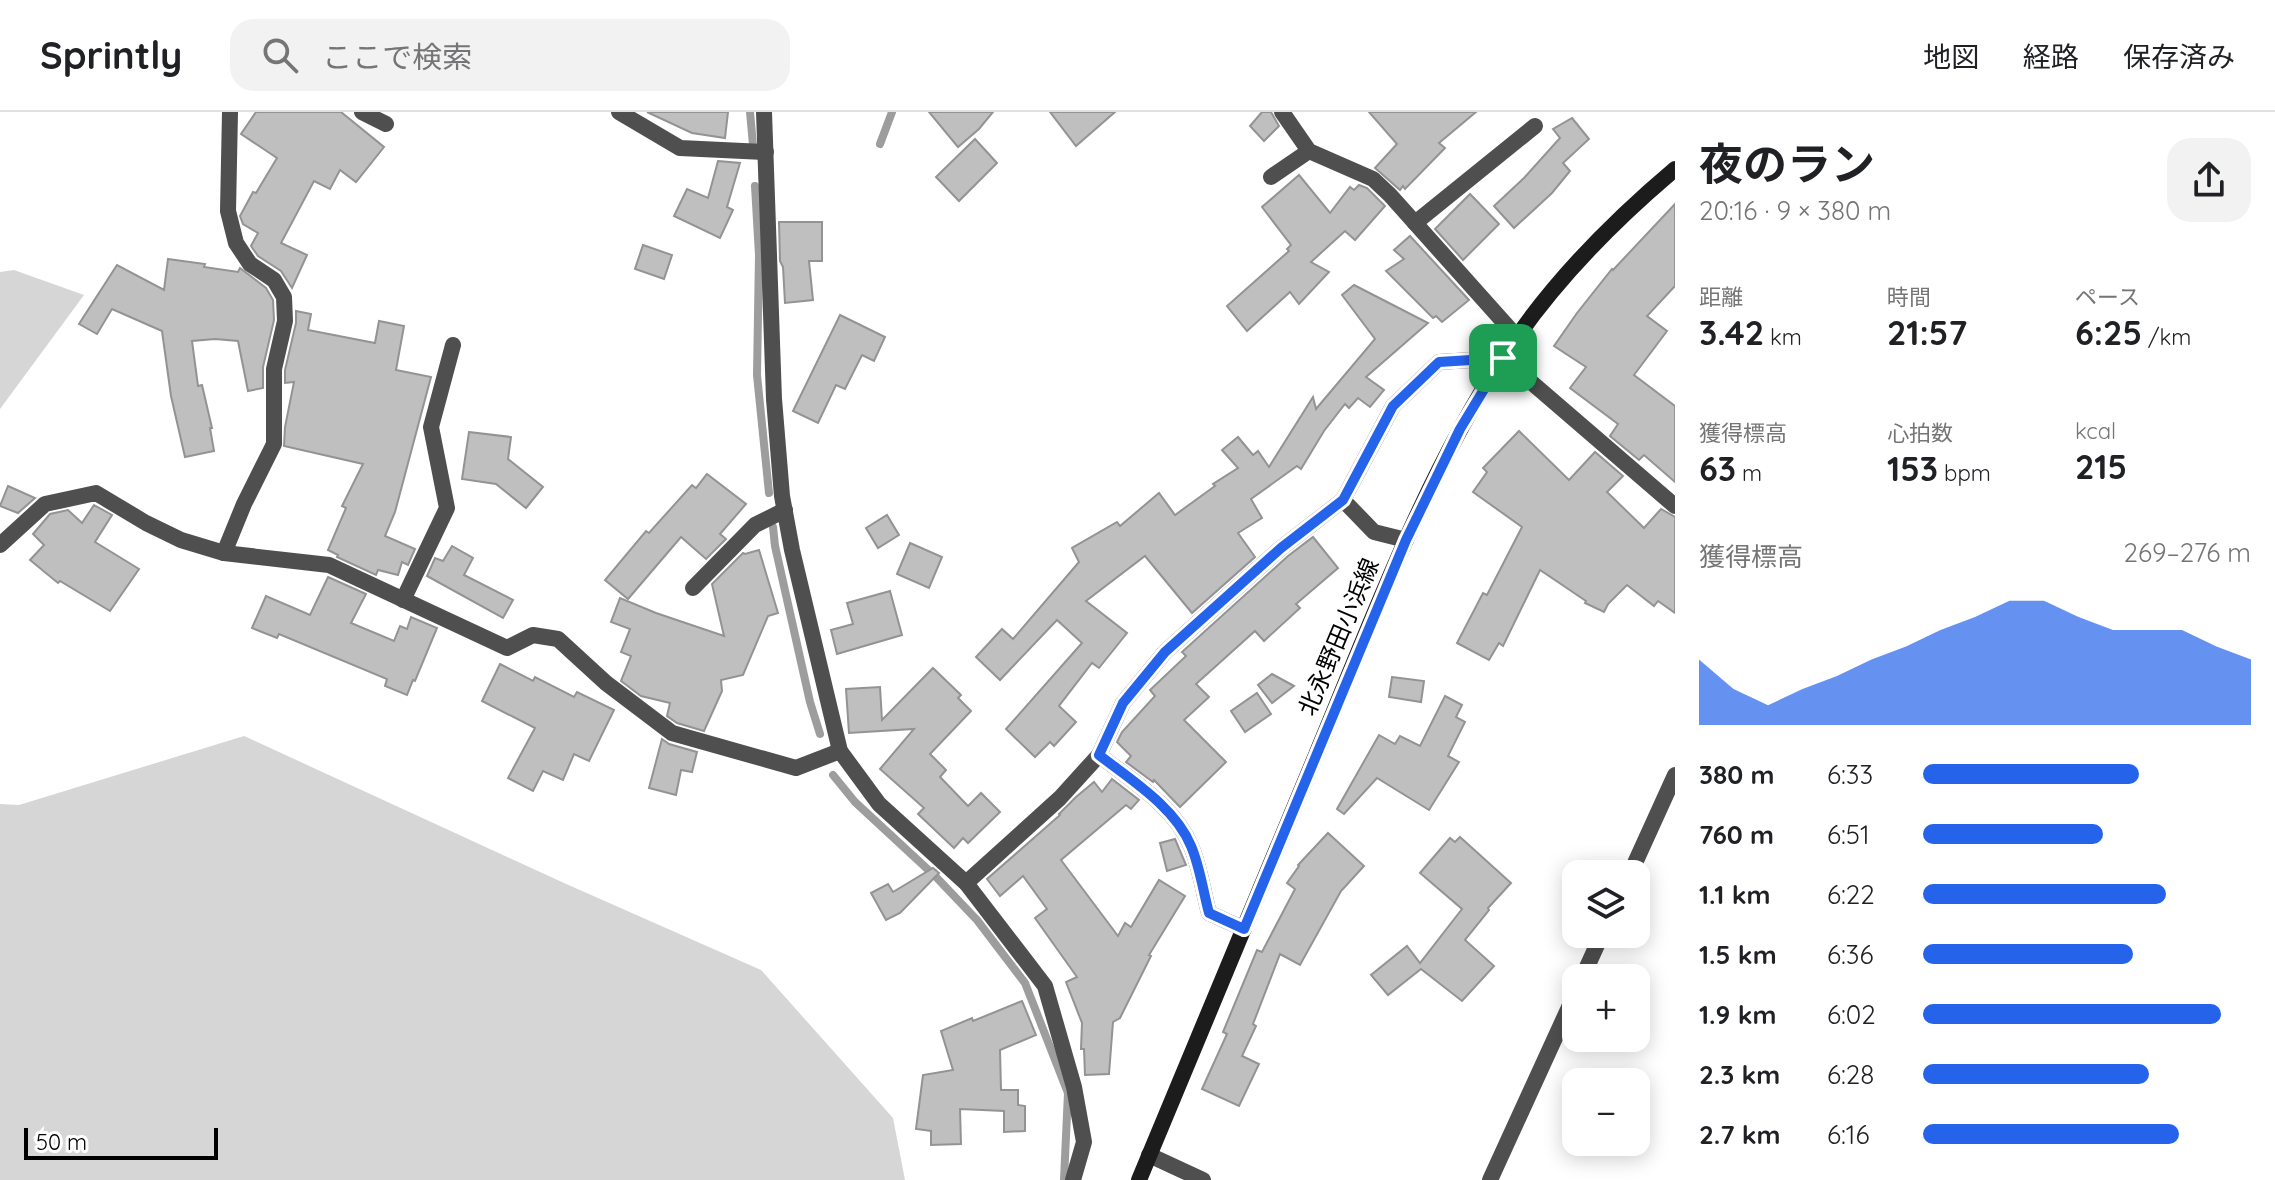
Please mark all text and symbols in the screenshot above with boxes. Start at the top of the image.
search box [230,19,790,91]
text: Sprintly [40,31,182,79]
icon: search [258,33,302,77]
text: ここで検索 [322,38,472,76]
text: 地図 [1923,39,1979,74]
text: 経路 [2023,39,2079,74]
text: 保存済み [2123,39,2235,74]
text: 夜のラン [1699,136,1875,191]
button: share [2167,138,2251,222]
text: 20:16 · 9 × 380 m [1699,194,1891,227]
text: 距離 [1699,283,1743,311]
text: 時間 [1887,283,1931,311]
text: ペース [2075,283,2140,311]
text: 3.42 [1699,311,1764,354]
text: 21:57 [1887,311,1967,354]
text: 6:25 [2075,311,2142,354]
text: km [1764,323,1802,351]
text: /km [2142,323,2191,351]
pin [1469,324,1537,392]
icon: arrive [1481,336,1525,380]
text: kcal [2075,417,2116,445]
text: 獲得標高 [1699,419,1787,447]
text: 心拍数 [1887,419,1953,447]
text: 215 [2075,445,2127,488]
text: 63 [1699,447,1736,490]
text: 153 [1887,447,1938,490]
text: m [1736,459,1762,487]
text: bpm [1938,459,1991,487]
text: 269–276 m [2124,536,2251,569]
text: 獲得標高 [1699,540,1803,573]
street label: 北永野田小浜線 [1291,553,1385,720]
text: 380 m [1699,758,1774,791]
text: 6:33 [1827,758,1873,791]
text: 760 m [1699,818,1774,851]
text: 6:51 [1827,818,1870,851]
map controls [1562,860,1650,1156]
button: layers [1562,860,1650,948]
text: 1.1 km [1699,878,1770,911]
text: 6:22 [1827,878,1875,911]
text: 1.5 km [1699,938,1777,971]
text: 6:36 [1827,938,1873,971]
button: + [1562,964,1650,1052]
text: 1.9 km [1699,998,1776,1031]
text: 6:02 [1827,998,1876,1031]
text: 2.3 km [1699,1058,1780,1091]
text: 6:28 [1827,1058,1874,1091]
button: − [1562,1068,1650,1156]
text: 2.7 km [1699,1118,1781,1151]
text: 6:16 [1827,1118,1869,1151]
scale bar [24,1124,218,1160]
text: 50 m [36,1128,87,1156]

